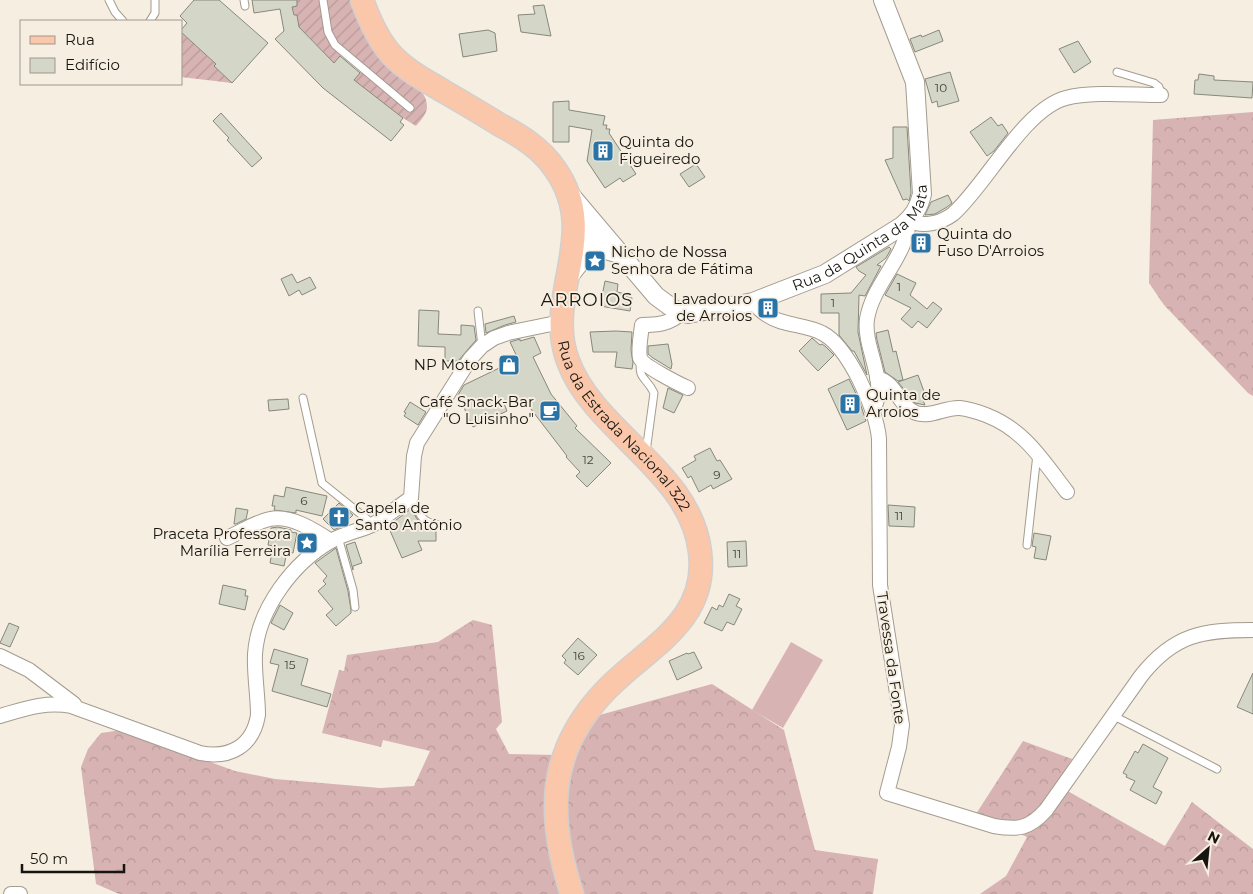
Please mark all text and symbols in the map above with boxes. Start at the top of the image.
legend [20,20,182,85]
text: Rua [65,30,95,49]
text: Edifício [65,55,120,74]
house number: 10 [935,80,947,95]
place label: Quinta do Figueiredo [619,132,700,168]
building icon: Quinta do Figueiredo [591,139,615,163]
street label: Rua da Quinta da Mata [789,184,931,295]
place label: Quinta do Fuso D'Arroios [937,224,1044,260]
building icon: Quinta do Fuso D'Arroios [909,231,933,255]
place label: Nicho de Nossa Senhora de Fátima [611,242,753,278]
place icon: Nicho de Nossa Senhora de Fátima [583,249,607,273]
house number: 1 [897,279,901,294]
district label: ARROIOS [541,289,633,311]
place label: Lavadouro de Arroios [673,289,752,325]
house number: 1 [831,295,835,310]
building icon: Lavadouro de Arroios [756,296,780,320]
street label: Rua da Estrada Nacional 322 [554,339,695,514]
shop icon: NP Motors [497,353,521,377]
place label: NP Motors [414,355,493,374]
place label: Quinta de Arroios [866,385,941,421]
place label: Café Snack-Bar "O Luisinho" [420,392,534,428]
building icon: Quinta de Arroios [838,392,862,416]
cafe icon: Café Snack-Bar "O Luisinho" [538,399,562,423]
house number: 12 [582,452,594,467]
house number: 9 [713,467,721,482]
house number: 6 [300,493,308,508]
place label: Capela de Santo António [355,498,462,534]
church icon: Capela de Santo António [327,505,351,529]
house number: 11 [895,508,903,523]
place label: Praceta Professora Marília Ferreira [152,524,291,560]
place icon: Praceta Professora Marília Ferreira [295,531,319,555]
house number: 11 [733,546,741,561]
street label: Travessa da Fonte [873,591,910,725]
house number: 16 [573,648,585,663]
house number: 15 [284,657,296,672]
north arrow [1183,824,1233,874]
text: N [1205,827,1223,848]
scale bar [22,842,125,874]
text: 50 m [30,849,68,868]

